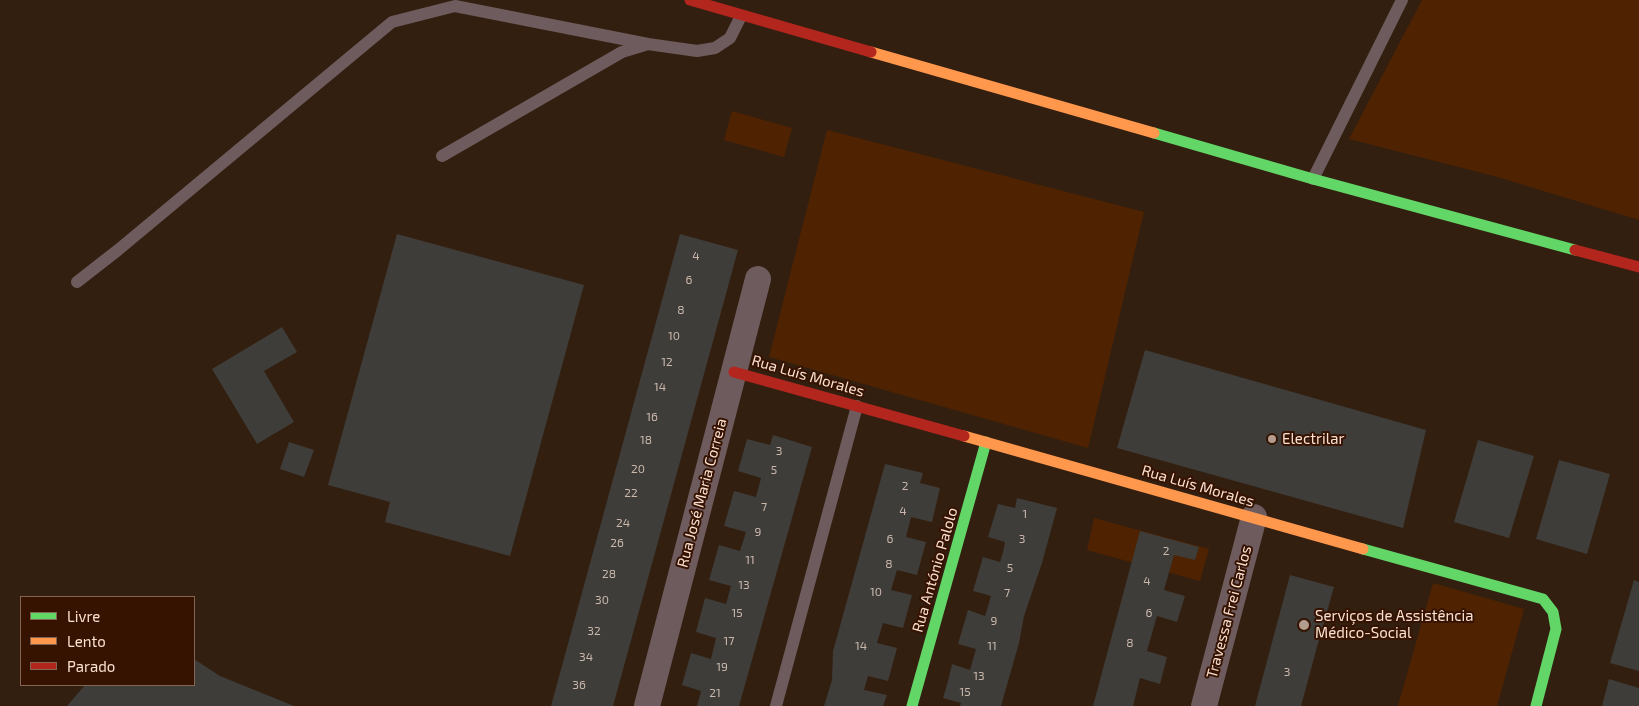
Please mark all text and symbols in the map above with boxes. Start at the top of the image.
house number: 4 [692,249,700,263]
house number: 6 [686,273,692,287]
house number: 8 [677,303,685,317]
house number: 10 [668,329,680,343]
street label: Rua Luís Morales [750,351,866,401]
house number: 12 [661,355,673,369]
house number: 14 [654,380,666,394]
house number: 16 [646,410,658,424]
street label: Rua José Maria Correia [673,416,731,570]
place label: Electrilar [1282,430,1344,448]
house number: 18 [640,433,652,447]
marker: Electrilar [1266,433,1278,445]
house number: 3 [776,444,782,458]
street label: Rua Luís Morales [1140,461,1256,511]
house number: 20 [631,462,645,476]
house number: 5 [771,463,777,477]
house number: 2 [902,479,908,493]
house number: 22 [624,486,638,500]
house number: 7 [761,500,767,514]
house number: 4 [899,504,907,518]
street label: Rua António Palolo [909,506,961,634]
house number: 1 [1023,507,1027,521]
house number: 24 [616,516,630,530]
house number: 9 [755,525,761,539]
house number: 6 [887,532,893,546]
house number: 3 [1019,532,1025,546]
house number: 26 [610,536,624,550]
house number: 2 [1163,544,1169,558]
street label: Travessa Frei Carlos [1203,544,1255,680]
house number: 11 [745,553,755,567]
house number: 8 [885,557,893,571]
house number: 5 [1007,561,1013,575]
house number: 28 [602,567,616,581]
house number: 4 [1143,574,1151,588]
house number: 13 [738,578,750,592]
house number: 10 [870,585,882,599]
house number: 7 [1004,586,1010,600]
house number: 30 [595,593,609,607]
legend [20,596,195,686]
house number: 15 [731,606,743,620]
house number: 6 [1146,606,1152,620]
text: Livre [67,607,100,625]
place label: Serviços de Assistência Médico-Social [1315,607,1474,642]
house number: 9 [991,614,997,628]
marker: Serviços de Assistência Médico-Social [1297,618,1311,632]
house number: 32 [587,624,601,638]
text: Lento [67,632,106,650]
house number: 17 [724,634,734,648]
house number: 8 [1126,636,1134,650]
house number: 14 [855,639,867,653]
house number: 11 [987,639,997,653]
house number: 34 [579,650,593,664]
text: Parado [67,657,115,675]
house number: 19 [716,660,728,674]
house number: 3 [1284,665,1290,679]
house number: 13 [973,669,985,683]
house number: 36 [572,678,586,692]
house number: 15 [959,685,971,699]
house number: 21 [709,686,721,700]

